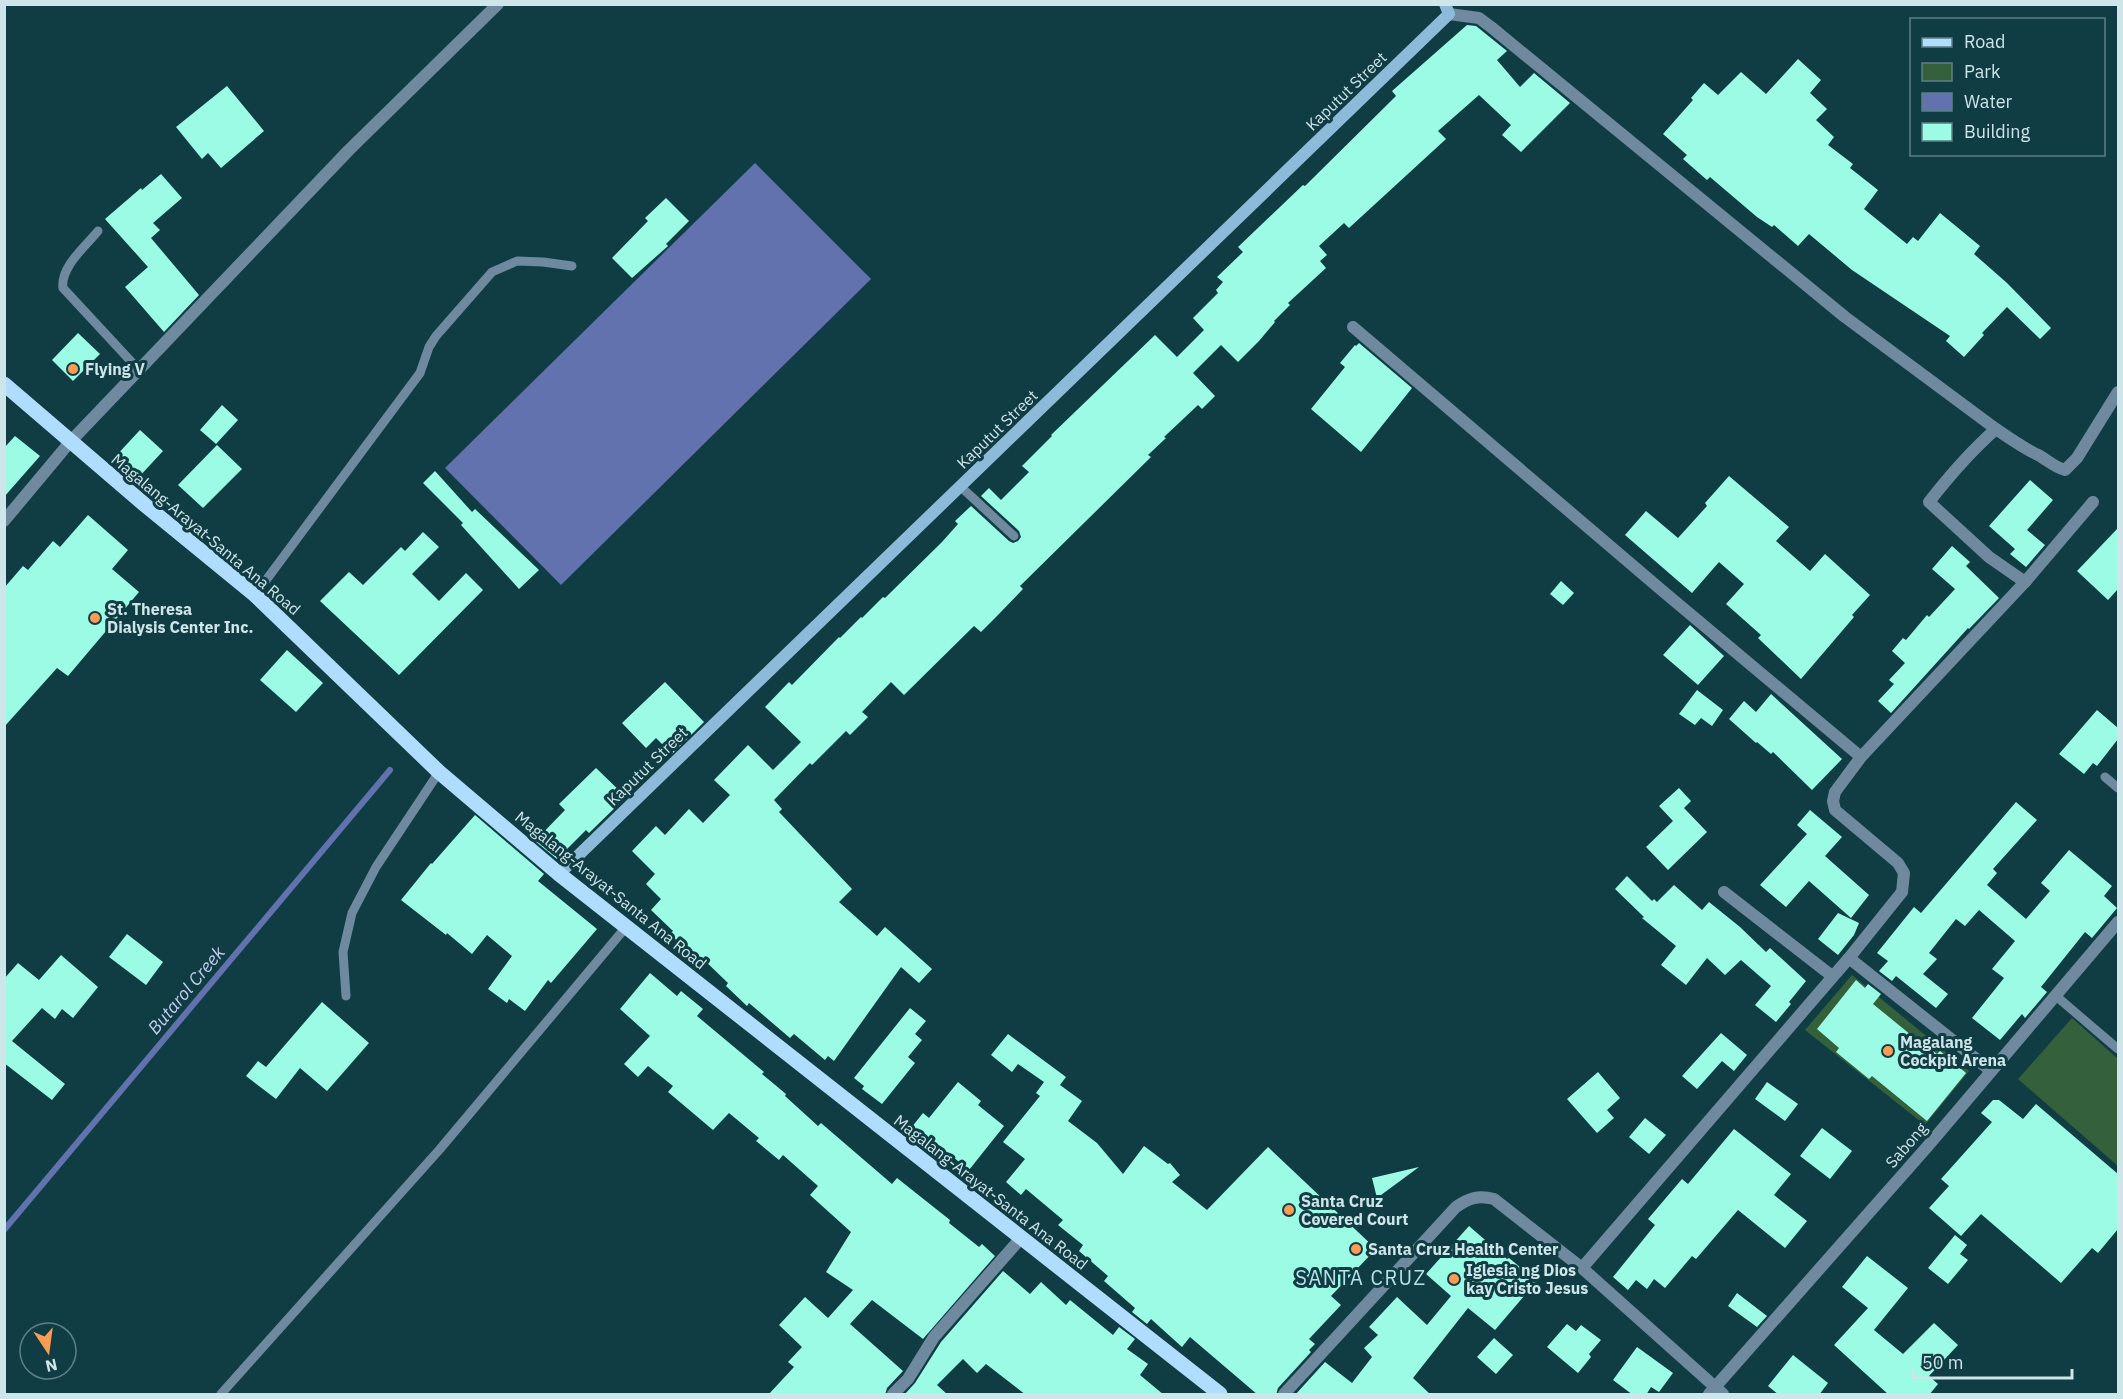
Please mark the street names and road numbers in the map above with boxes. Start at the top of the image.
street label: Kaputut Street [1301,47,1391,135]
street label: Kaputut Street [952,385,1042,473]
street label: Magalang-Arayat-Santa Ana Road [107,449,305,619]
street label: Kaputut Street [602,722,692,810]
street label: Magalang-Arayat-Santa Ana Road [511,807,711,973]
street label: Magalang-Arayat-Santa Ana Road [890,1110,1092,1274]
street label: Sabong [1881,1118,1931,1172]

